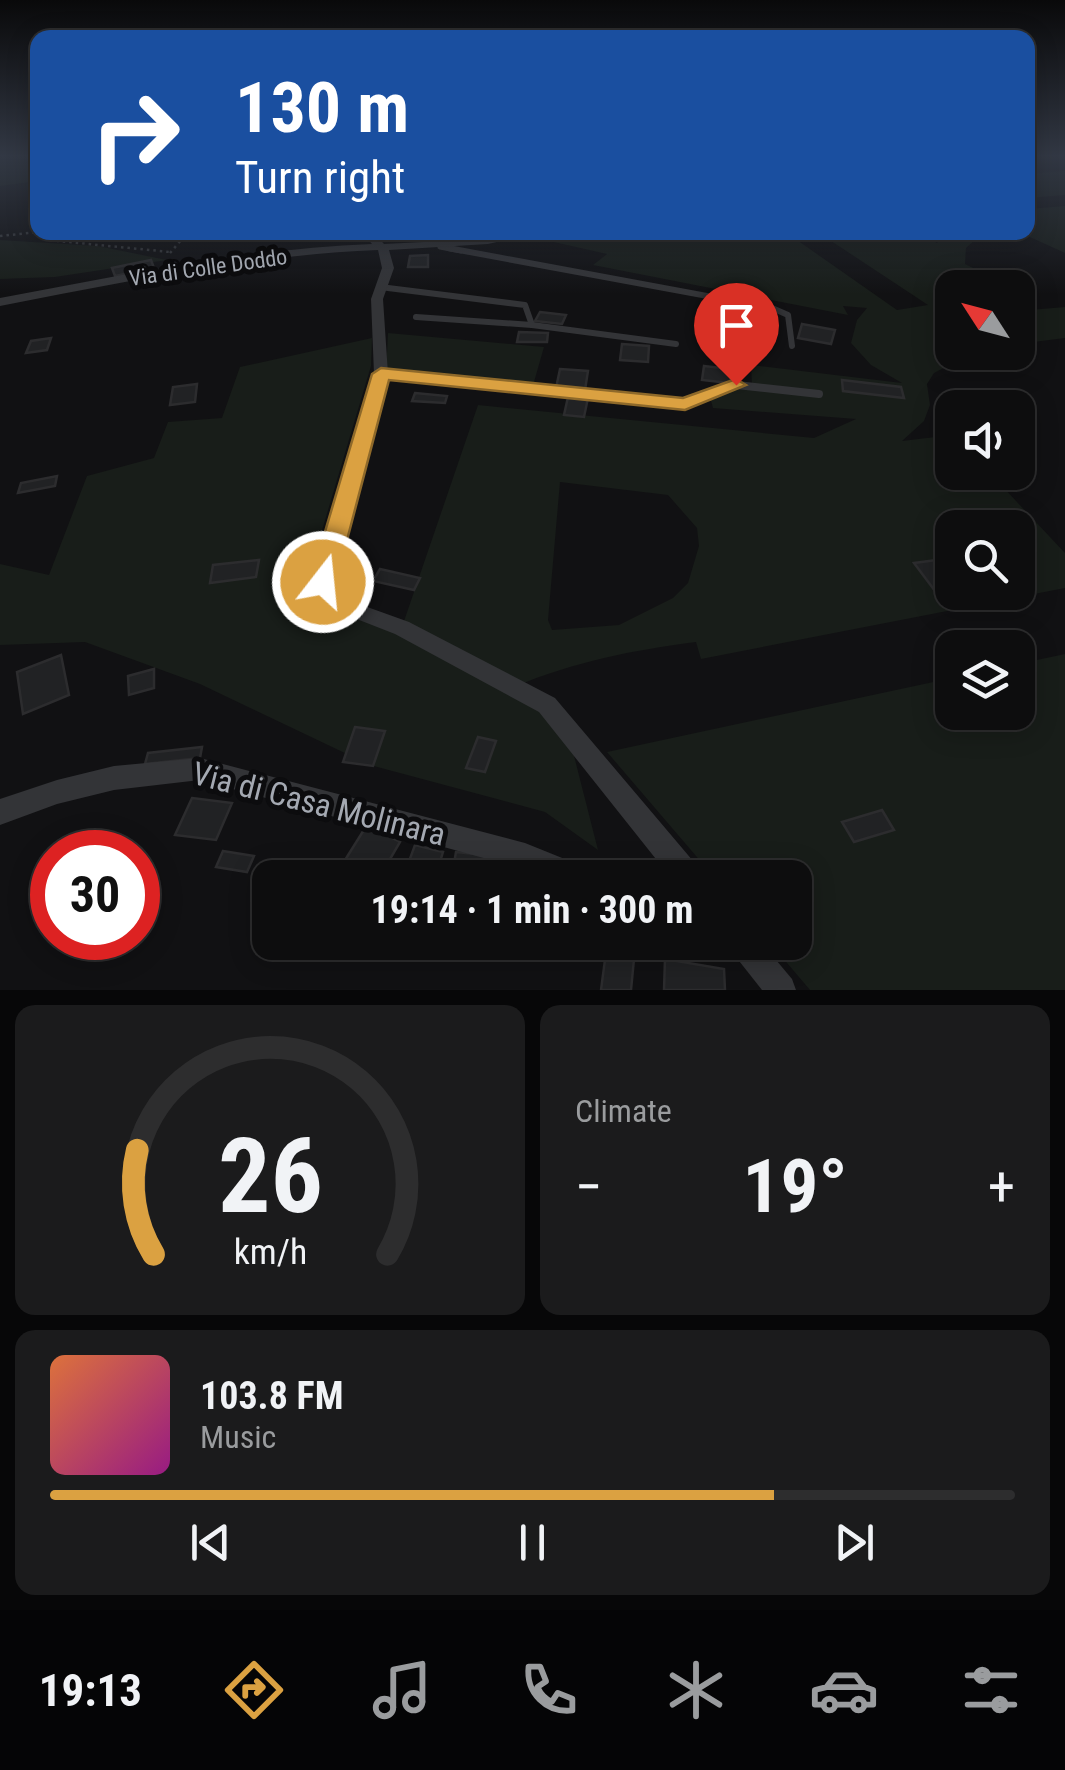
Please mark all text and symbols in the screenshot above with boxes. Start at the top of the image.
text: 130 m [235,67,409,149]
icon: right [70,70,200,200]
text: Turn right [235,151,405,204]
street label: Via di Colle Doddo [127,244,289,291]
north arrow [935,270,1035,370]
map controls [935,270,1035,730]
pin [694,283,779,386]
icon: arrive [709,298,764,353]
button: sound [935,390,1035,490]
button: search [935,510,1035,610]
position arrow [271,530,375,634]
button: layers [935,630,1035,730]
street label: Via di Casa Molinara [189,754,449,854]
speed limit sign: 30 [30,830,160,960]
text: 19:14 · 1 min · 300 m [371,888,693,932]
text: Climate [575,1092,672,1130]
text: 26 [217,1116,323,1237]
text: 19° [743,1142,848,1230]
text: − [575,1155,603,1219]
text: + [988,1155,1015,1219]
text: km/h [233,1231,307,1273]
text: 103.8 FM [200,1374,344,1418]
text: Music [200,1418,276,1456]
icon: previous [183,1515,238,1570]
icon: pause [505,1515,560,1570]
icon: next [827,1515,882,1570]
icon: directions [219,1655,289,1725]
icon: music [367,1655,437,1725]
icon: phone [514,1655,584,1725]
icon: climate [661,1655,731,1725]
icon: car [809,1655,879,1725]
icon: filters [956,1655,1026,1725]
text: 19:13 [39,1664,142,1717]

